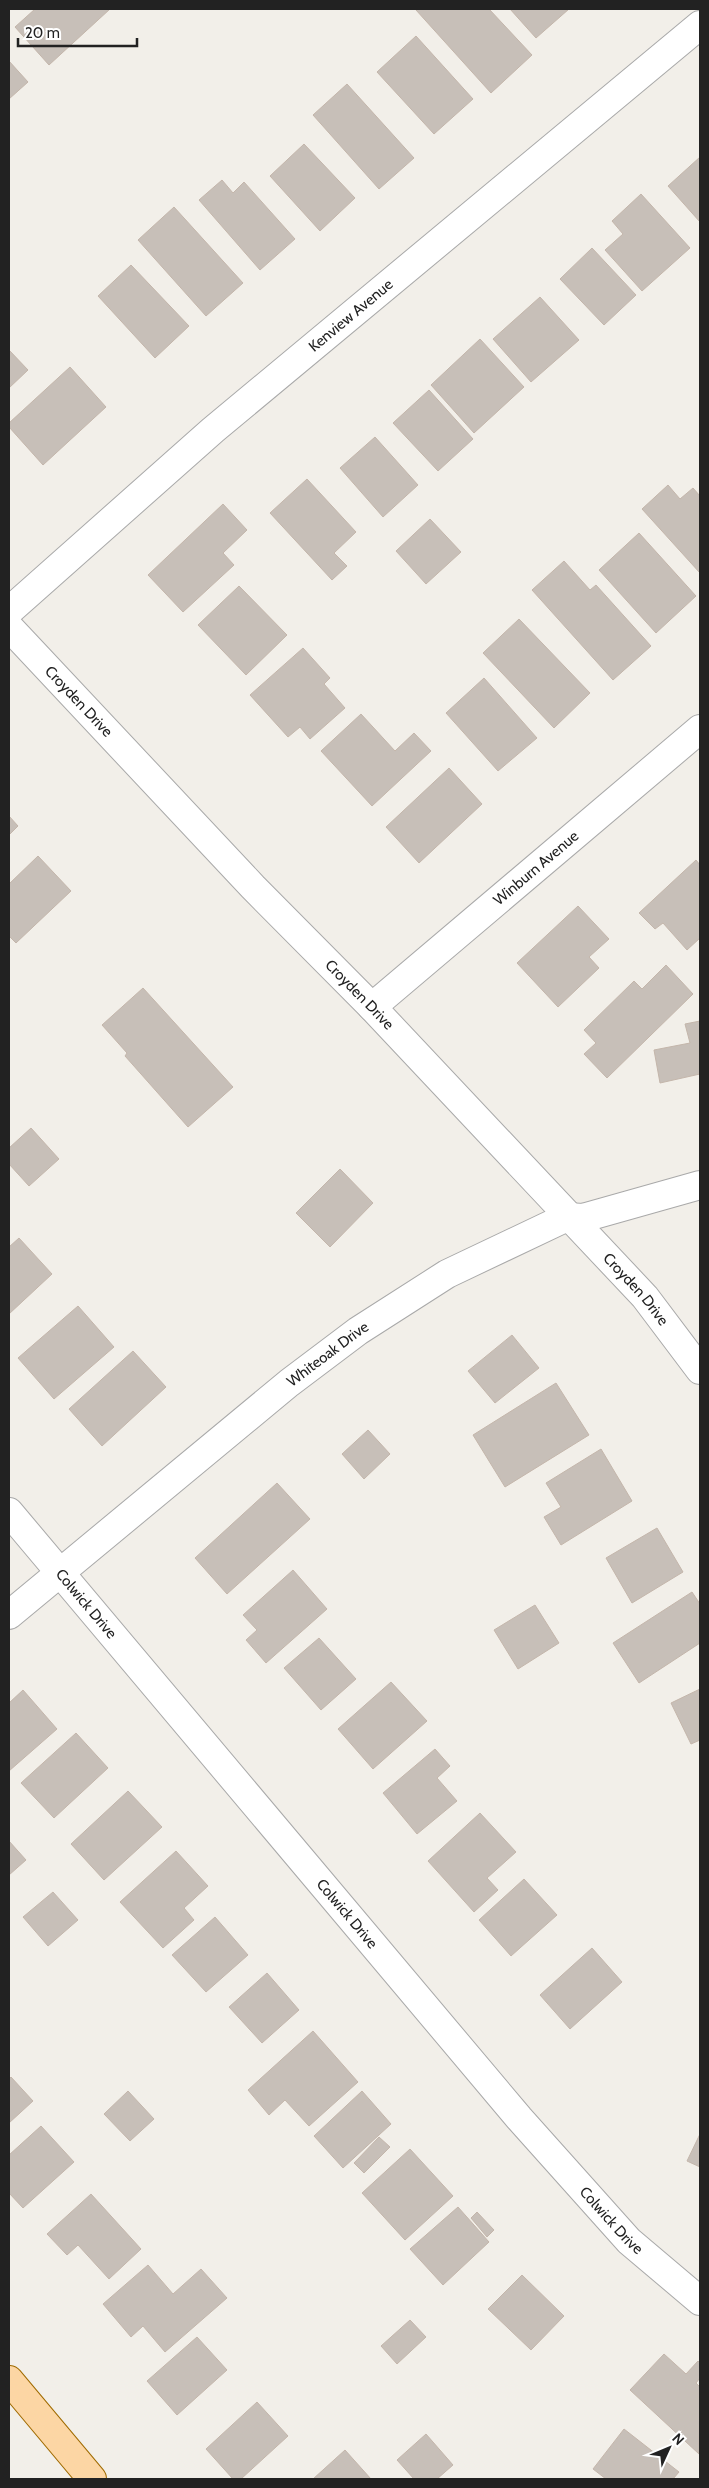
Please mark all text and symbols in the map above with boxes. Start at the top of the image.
scale bar [18,15,136,47]
text: 20 m [25,24,60,42]
street label: Kenview Avenue [305,275,397,356]
street label: Croyden Drive [41,662,117,741]
street label: Winburn Avenue [490,827,583,909]
street label: Croyden Drive [321,956,398,1034]
street label: Croyden Drive [599,1249,673,1329]
street label: Whiteoak Drive [283,1317,372,1390]
street label: Colwick Drive [52,1565,121,1643]
street label: Colwick Drive [313,1875,382,1952]
street label: Colwick Drive [576,2183,647,2258]
north arrow [644,2423,694,2473]
text: N [668,2429,688,2449]

